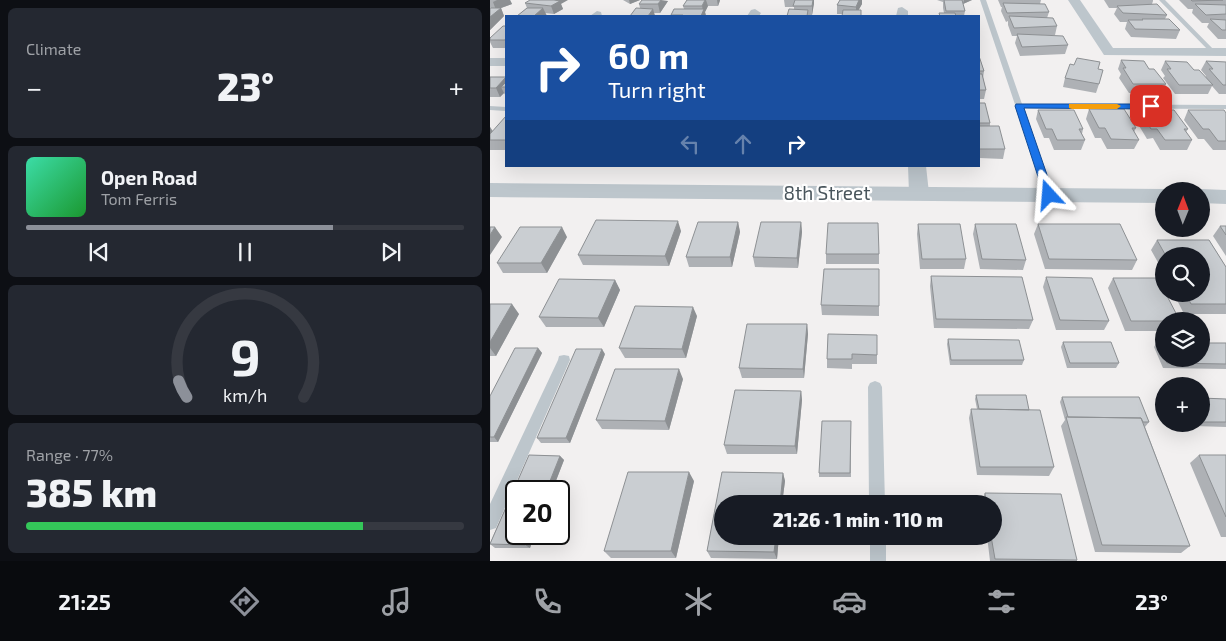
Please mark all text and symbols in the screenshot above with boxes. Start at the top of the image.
text: 60 m [608,34,689,76]
icon: right [525,35,590,100]
text: Climate [26,39,81,58]
text: 23° [217,63,274,109]
text: − [26,70,42,104]
text: + [449,70,464,104]
text: Turn right [608,76,706,102]
pin [1130,85,1172,127]
icon: arrive [1137,92,1165,120]
icon: left [676,130,704,158]
icon: ahead [729,130,757,158]
icon: right [782,130,810,158]
text: Open Road [101,166,197,189]
position arrow [1022,168,1074,220]
street label: 8th Street [784,181,870,204]
north arrow [1155,182,1210,238]
map controls [1155,182,1210,432]
text: Tom Ferris [101,189,177,208]
icon: previous [85,238,113,266]
icon: pause [231,238,259,266]
icon: next [377,238,405,266]
button: search [1155,247,1210,302]
button: layers [1155,312,1210,367]
text: 9 [230,324,260,386]
button: + [1155,377,1210,432]
text: km/h [223,384,267,406]
text: Range · 77% [26,445,113,464]
text: 385 km [26,469,157,515]
speed limit sign: 20 [505,480,570,545]
text: 21:26 · 1 min · 110 m [773,508,943,531]
icon: directions [227,584,262,619]
icon: music [379,584,414,619]
icon: phone [530,584,565,619]
icon: climate [681,584,716,619]
icon: car [832,584,867,619]
icon: filters [984,584,1019,619]
text: 21:25 [58,588,111,614]
text: 23° [1135,588,1168,614]

